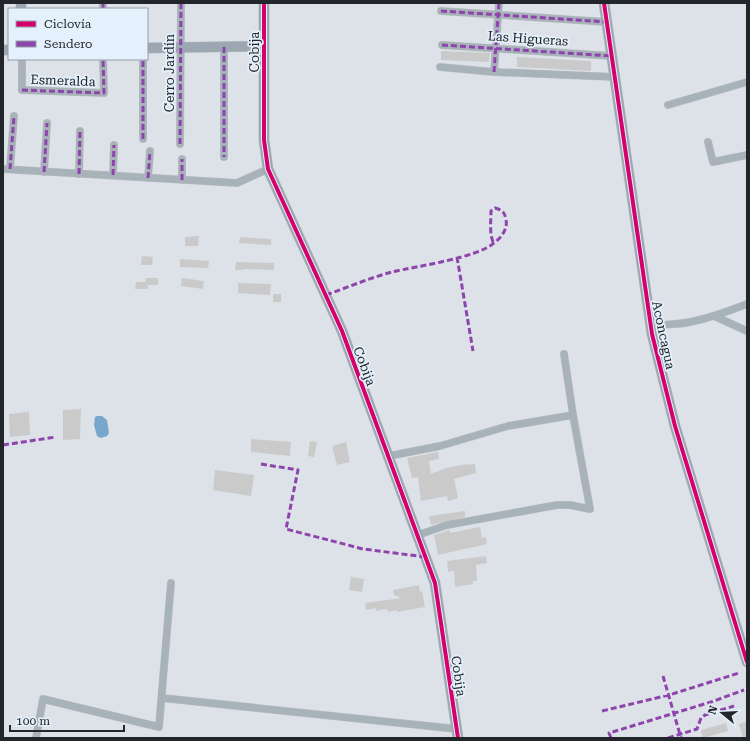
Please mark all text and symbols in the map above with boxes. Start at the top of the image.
legend [8,8,148,60]
text: Ciclovía [44,17,92,31]
street label: Las Higueras [487,28,569,49]
street label: Cobija [247,32,262,72]
street label: Cerro Jardín [162,33,177,112]
text: Sendero [44,37,92,51]
street label: Esmeralda [30,72,96,89]
street label: Aconcagua [649,300,678,371]
street label: Cobija [350,344,379,388]
street label: Cobija [448,655,469,697]
north arrow [702,693,742,733]
text: N [705,704,721,716]
scale bar [10,707,124,733]
text: 100 m [16,714,50,728]

